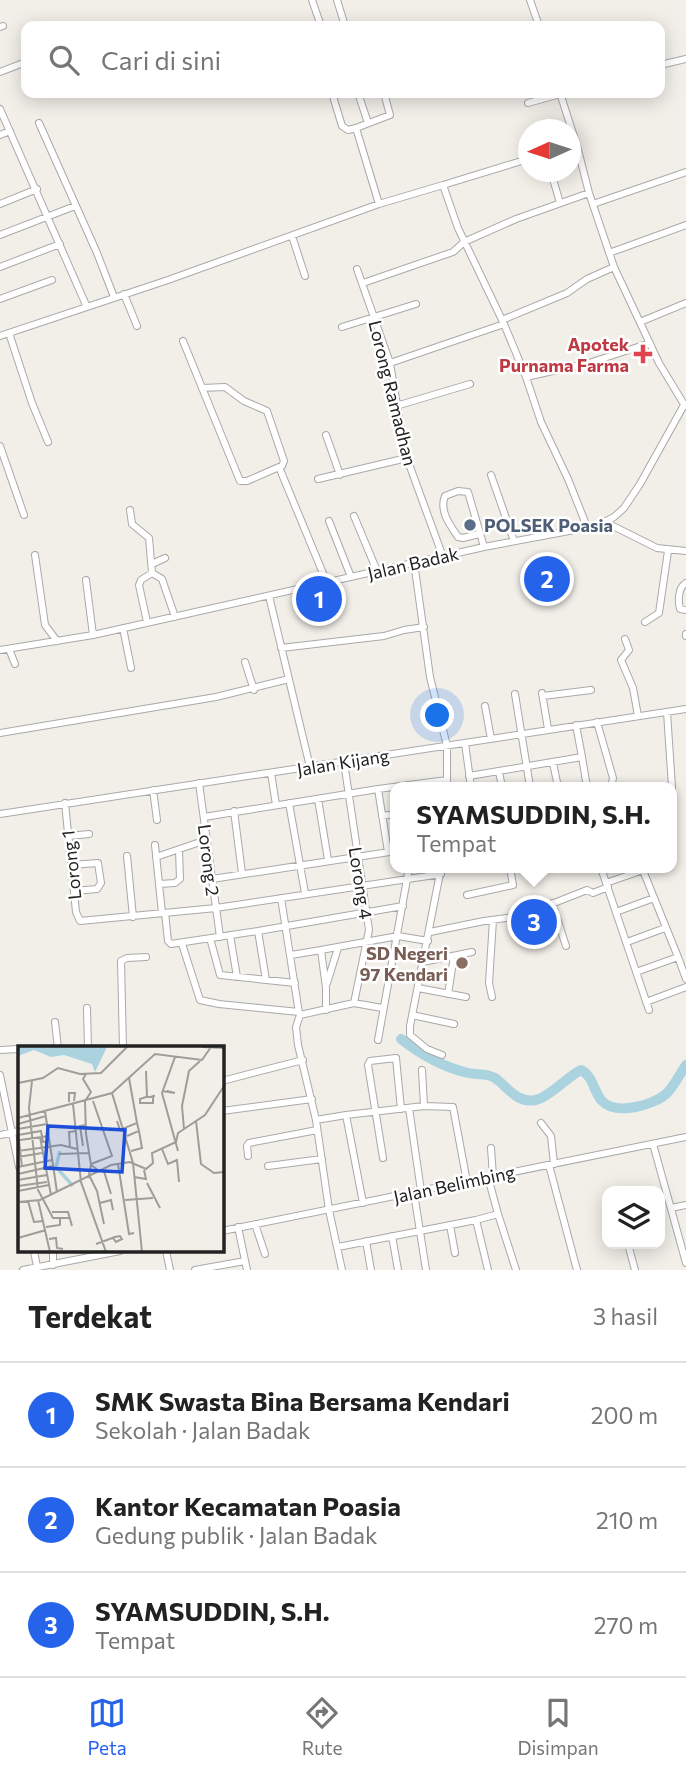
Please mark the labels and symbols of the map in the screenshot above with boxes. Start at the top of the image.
north arrow [518,119,581,182]
street label: Lorong Ramadhan [364,318,422,468]
place label: Apotek Purnama Farma [499,333,630,376]
marker: Apotek Purnama Farma [635,346,651,362]
place label: POLSEK Poasia [484,514,613,536]
marker: POLSEK Poasia [462,517,478,533]
street label: Jalan Badak [365,542,461,584]
pin: 2 [524,553,570,605]
pin: 1 [296,573,342,625]
your location [420,698,454,732]
street label: Jalan Kijang [295,744,391,780]
street label: Lorong 2 [194,823,224,897]
street label: Lorong 1 [56,829,86,901]
street label: Lorong 4 [344,845,378,921]
pin: 3 [511,896,557,948]
place label: SD Negeri 97 Kendari [360,942,448,985]
marker: SD Negeri 97 Kendari [454,955,470,971]
inset map [18,1046,224,1252]
street label: Jalan Belimbing [391,1160,517,1208]

